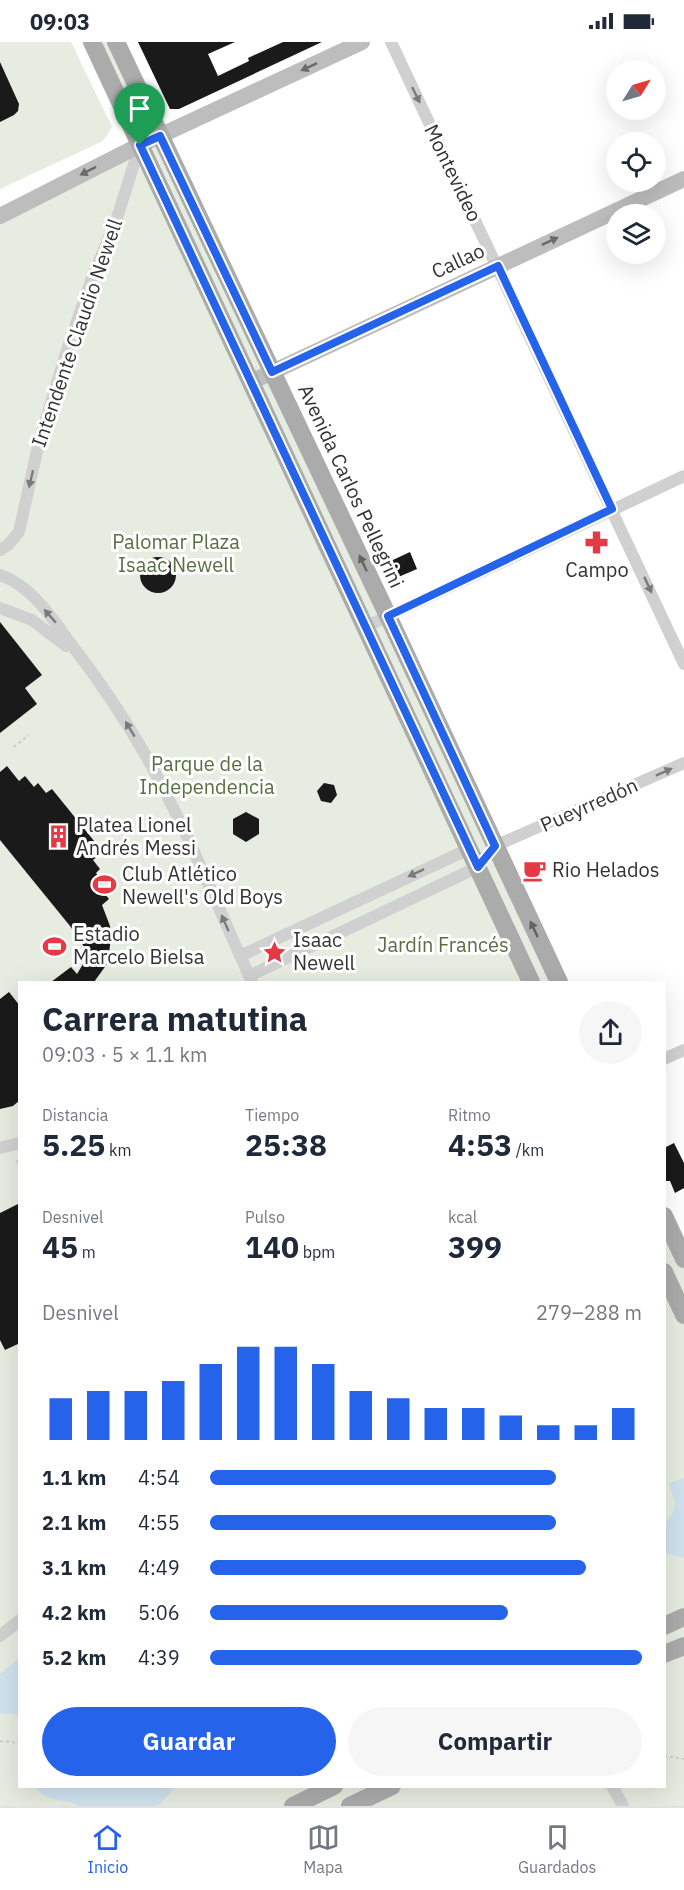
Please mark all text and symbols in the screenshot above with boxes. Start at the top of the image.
text: 09:03 [30,7,90,36]
north arrow [606,60,666,120]
map controls [606,60,666,264]
one-way arrow [300,62,317,71]
pin [114,83,165,145]
one-way arrow [411,86,420,103]
icon: arrive [123,92,156,125]
street label: Montevideo [418,120,489,226]
button: locate [606,132,666,192]
one-way arrow [79,166,97,176]
button: layers [606,204,666,264]
street label: Intendente Claudio Newell [25,215,128,451]
street label: Callao [427,237,489,285]
one-way arrow [542,237,559,246]
street label: Avenida Carlos Pellegrini [292,380,411,592]
one-way arrow [25,470,35,489]
park label: Palomar Plaza Isaac Newell [112,528,240,578]
pharmacy icon: Campo [584,529,610,555]
one-way arrow [358,554,367,571]
place label: Campo [565,556,629,583]
one-way arrow [643,576,653,594]
one-way arrow [43,608,56,624]
one-way arrow [124,721,135,737]
park label: Parque de la Independencia [139,750,275,800]
one-way arrow [655,767,673,777]
street label: Pueyrredón [536,771,642,838]
place label: Platea Lionel Andrés Messi [76,811,196,861]
building icon: Platea Lionel Andrés Messi [45,823,71,849]
place label: Rio Helados [552,856,660,883]
cafe icon: Rio Helados [521,857,547,883]
place label: Club Atlético Newell's Old Boys [122,860,283,910]
one-way arrow [408,869,425,878]
sports icon: Club Atlético Newell's Old Boys [91,872,117,898]
one-way arrow [219,914,229,932]
place label: Estadio Marcelo Bielsa [73,920,205,970]
one-way arrow [529,921,538,938]
place label: Isaac Newell [293,926,355,976]
park label: Jardín Francés [377,931,509,958]
sports icon: Estadio Marcelo Bielsa [42,933,68,959]
place icon: Isaac Newell [262,939,288,965]
text: Carrera matutina [42,997,308,1040]
button: share [579,1001,642,1064]
text: 09:03 · 5 × 1.1 km [42,1041,207,1068]
text: Distancia [42,1105,108,1125]
text: Tiempo [245,1105,299,1125]
text: Ritmo [448,1105,491,1125]
text: 5.25 [42,1125,105,1164]
text: 25:38 [245,1125,327,1164]
text: 4:53 [448,1125,512,1164]
text: km [105,1140,132,1160]
text: /km [512,1140,544,1160]
text: Desnivel [42,1207,103,1227]
text: Pulso [245,1207,285,1227]
text: kcal [448,1207,477,1227]
text: 45 [42,1227,78,1266]
text: 140 [245,1227,299,1266]
text: 399 [448,1227,502,1266]
text: m [78,1242,96,1262]
text: bpm [299,1242,335,1262]
text: Desnivel [42,1299,119,1326]
text: 279–288 m [536,1299,642,1326]
text: 1.1 km [42,1464,106,1491]
text: 4:54 [138,1464,180,1491]
text: 2.1 km [42,1509,106,1536]
text: 4:55 [138,1509,180,1536]
text: 3.1 km [42,1554,106,1581]
text: 4:49 [138,1554,180,1581]
text: 4.2 km [42,1599,106,1626]
text: 5:06 [138,1599,180,1626]
text: 5.2 km [42,1644,106,1671]
text: 4:39 [138,1644,180,1671]
button: Guardar [42,1707,336,1776]
button: Compartir [348,1707,642,1776]
tab: Inicio [88,1821,128,1877]
tab: Mapa [303,1821,343,1877]
tab: Guardados [518,1821,596,1877]

